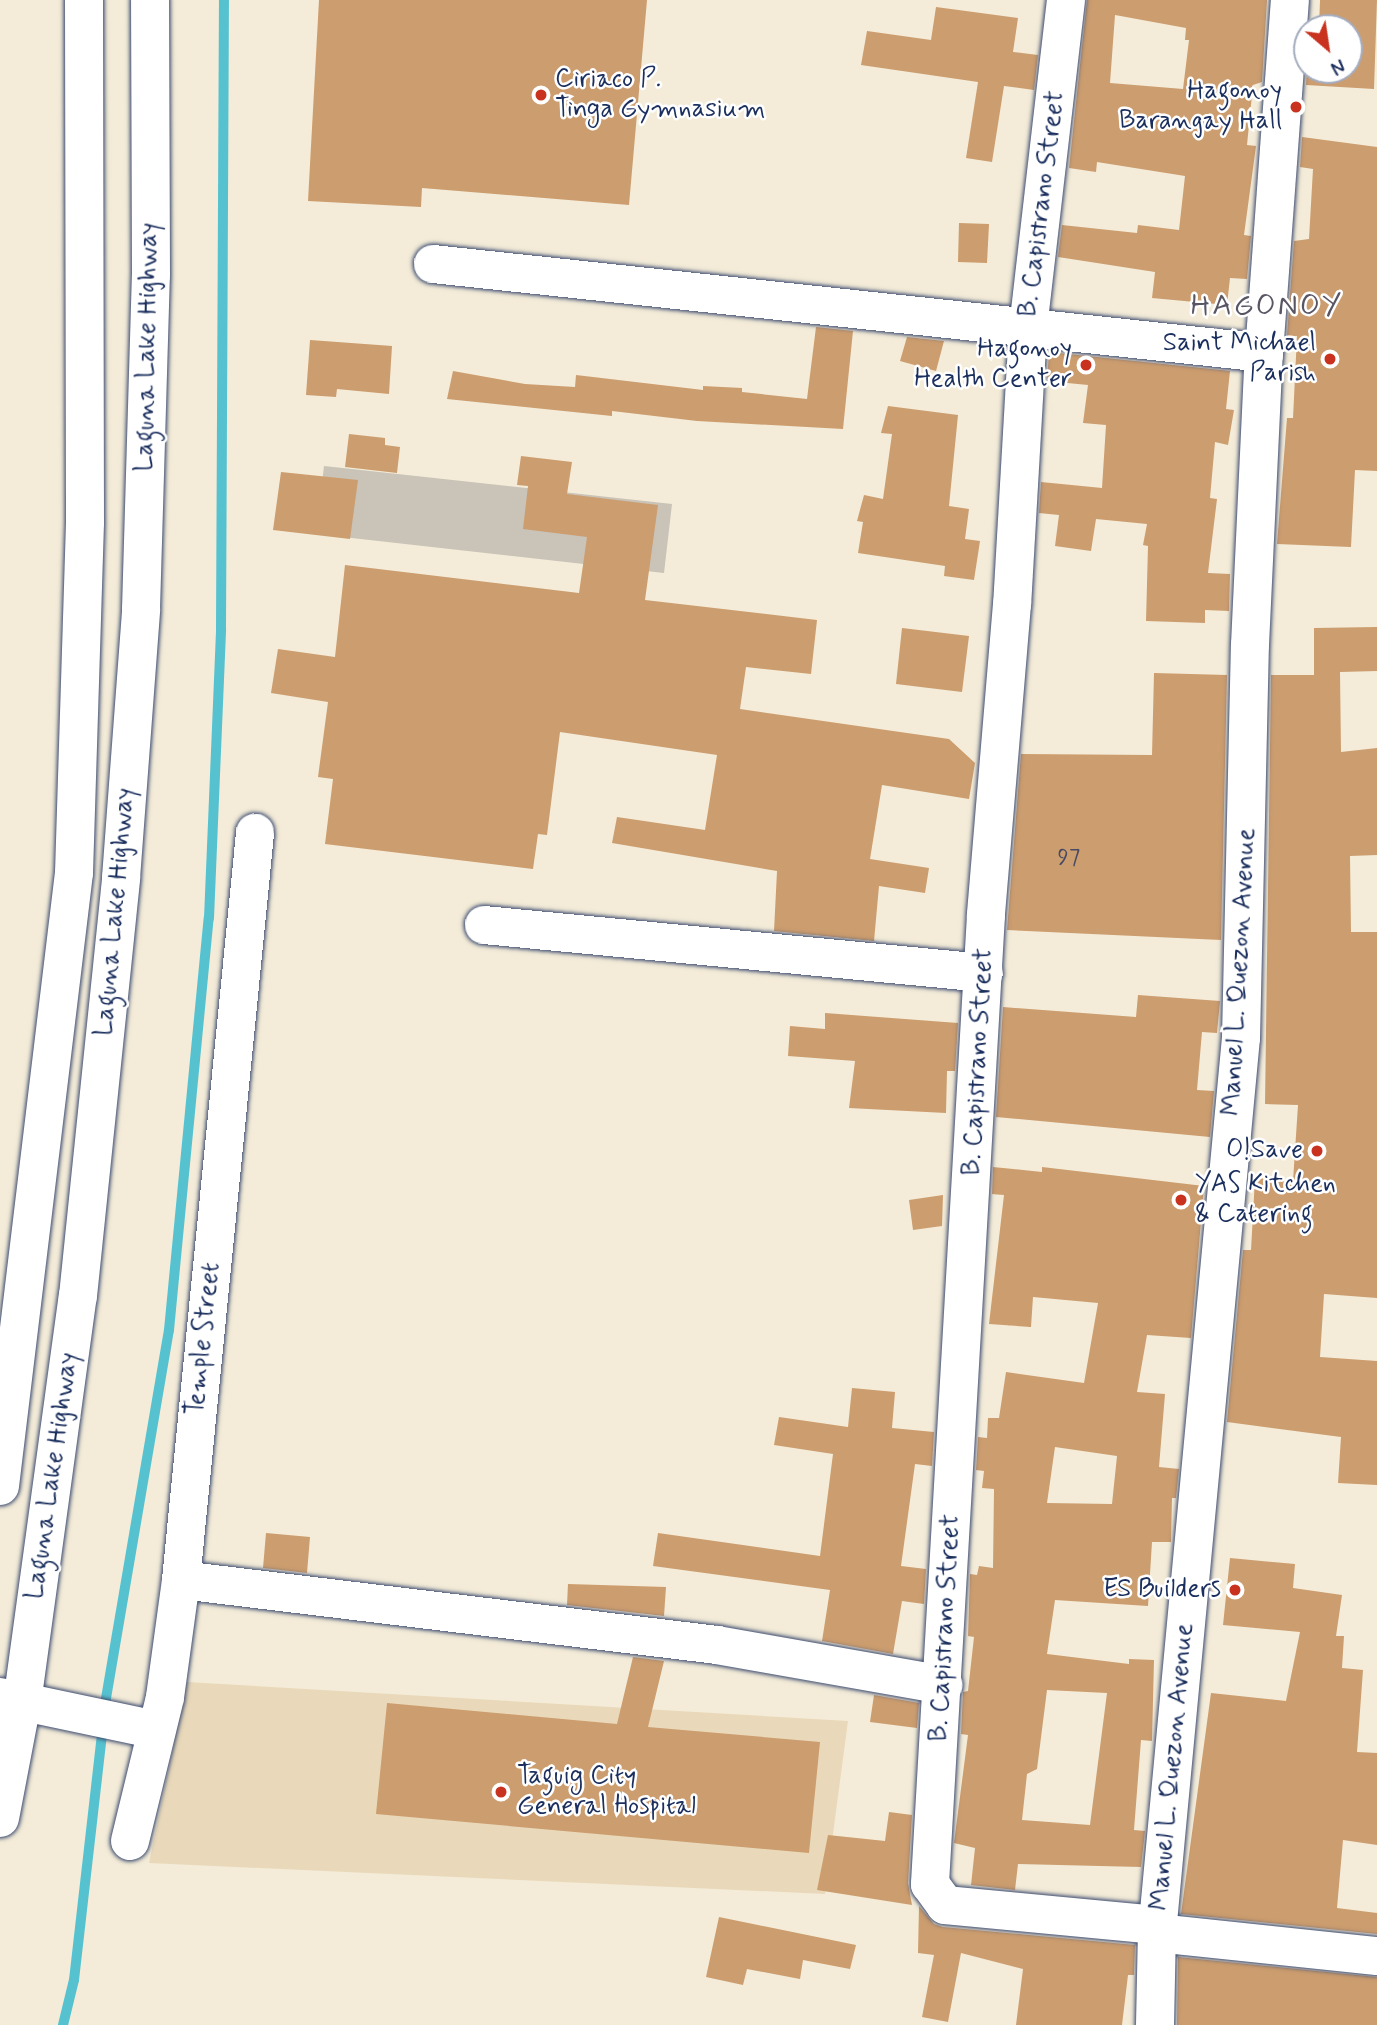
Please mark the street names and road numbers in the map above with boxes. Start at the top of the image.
street label: B. Capistrano Street [1014,90,1072,318]
street label: Laguna Lake Highway [130,223,166,471]
street label: Laguna Lake Highway [90,788,142,1036]
street label: Manuel L. Quezon Avenue [1217,827,1263,1117]
street label: B. Capistrano Street [957,948,1001,1176]
street label: Temple Street [180,1259,228,1419]
street label: Laguna Lake Highway [20,1352,86,1600]
street label: B. Capistrano Street [924,1514,968,1742]
street label: Manuel L. Quezon Avenue [1145,1622,1201,1912]

